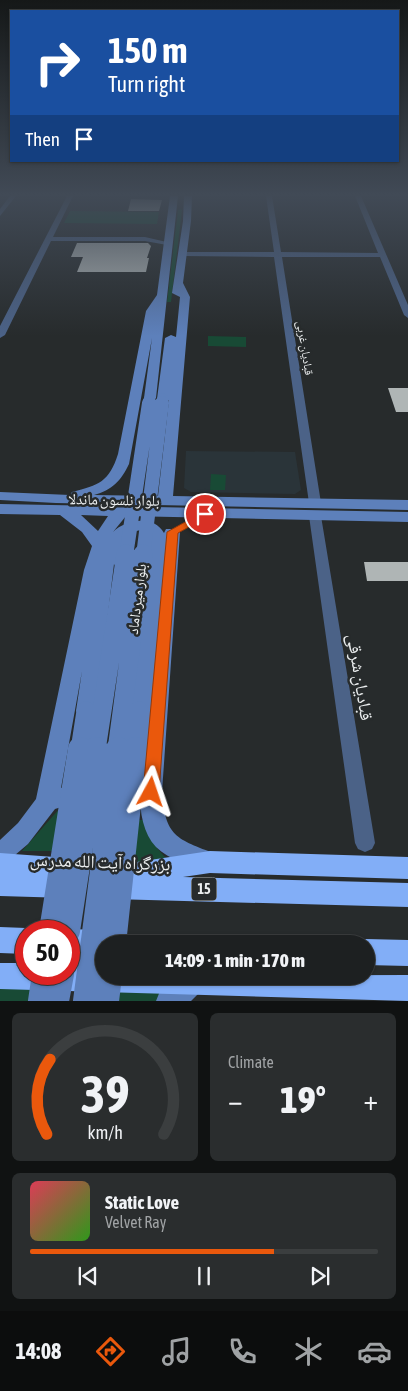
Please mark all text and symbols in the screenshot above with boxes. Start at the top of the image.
icon: right [25,30,90,95]
text: 150 m [108,30,187,70]
text: Turn right [108,71,185,97]
icon: arrive [70,125,98,153]
text: Then [25,128,60,150]
street label: قبادیان غربی [293,320,316,376]
street label: بلوار نلسون ماندلا [68,490,160,511]
pin [184,493,226,535]
icon: arrive [191,500,219,528]
street label: بلوار میرداماد [124,563,150,635]
street label: قبادیان شرقی [342,632,378,722]
position arrow [124,765,176,817]
street label: بزرگراه آیت الله مدرس [29,849,171,875]
road number: 15 [192,878,216,901]
speed limit sign: 50 [15,920,80,985]
text: 14:09 · 1 min · 170 m [165,949,305,971]
text: Climate [228,1053,274,1071]
text: 39 [81,1064,129,1124]
text: 19° [280,1078,326,1121]
text: − [228,1084,243,1116]
text: + [363,1084,378,1116]
text: km/h [87,1122,123,1143]
text: Static Love [105,1191,179,1213]
text: Velvet Ray [105,1213,166,1231]
icon: previous [74,1262,102,1290]
icon: pause [190,1262,218,1290]
icon: next [306,1262,334,1290]
icon: directions [93,1334,128,1369]
icon: music [159,1334,194,1369]
icon: phone [225,1334,260,1369]
icon: climate [291,1334,326,1369]
icon: car [357,1334,392,1369]
text: 14:08 [16,1338,61,1364]

